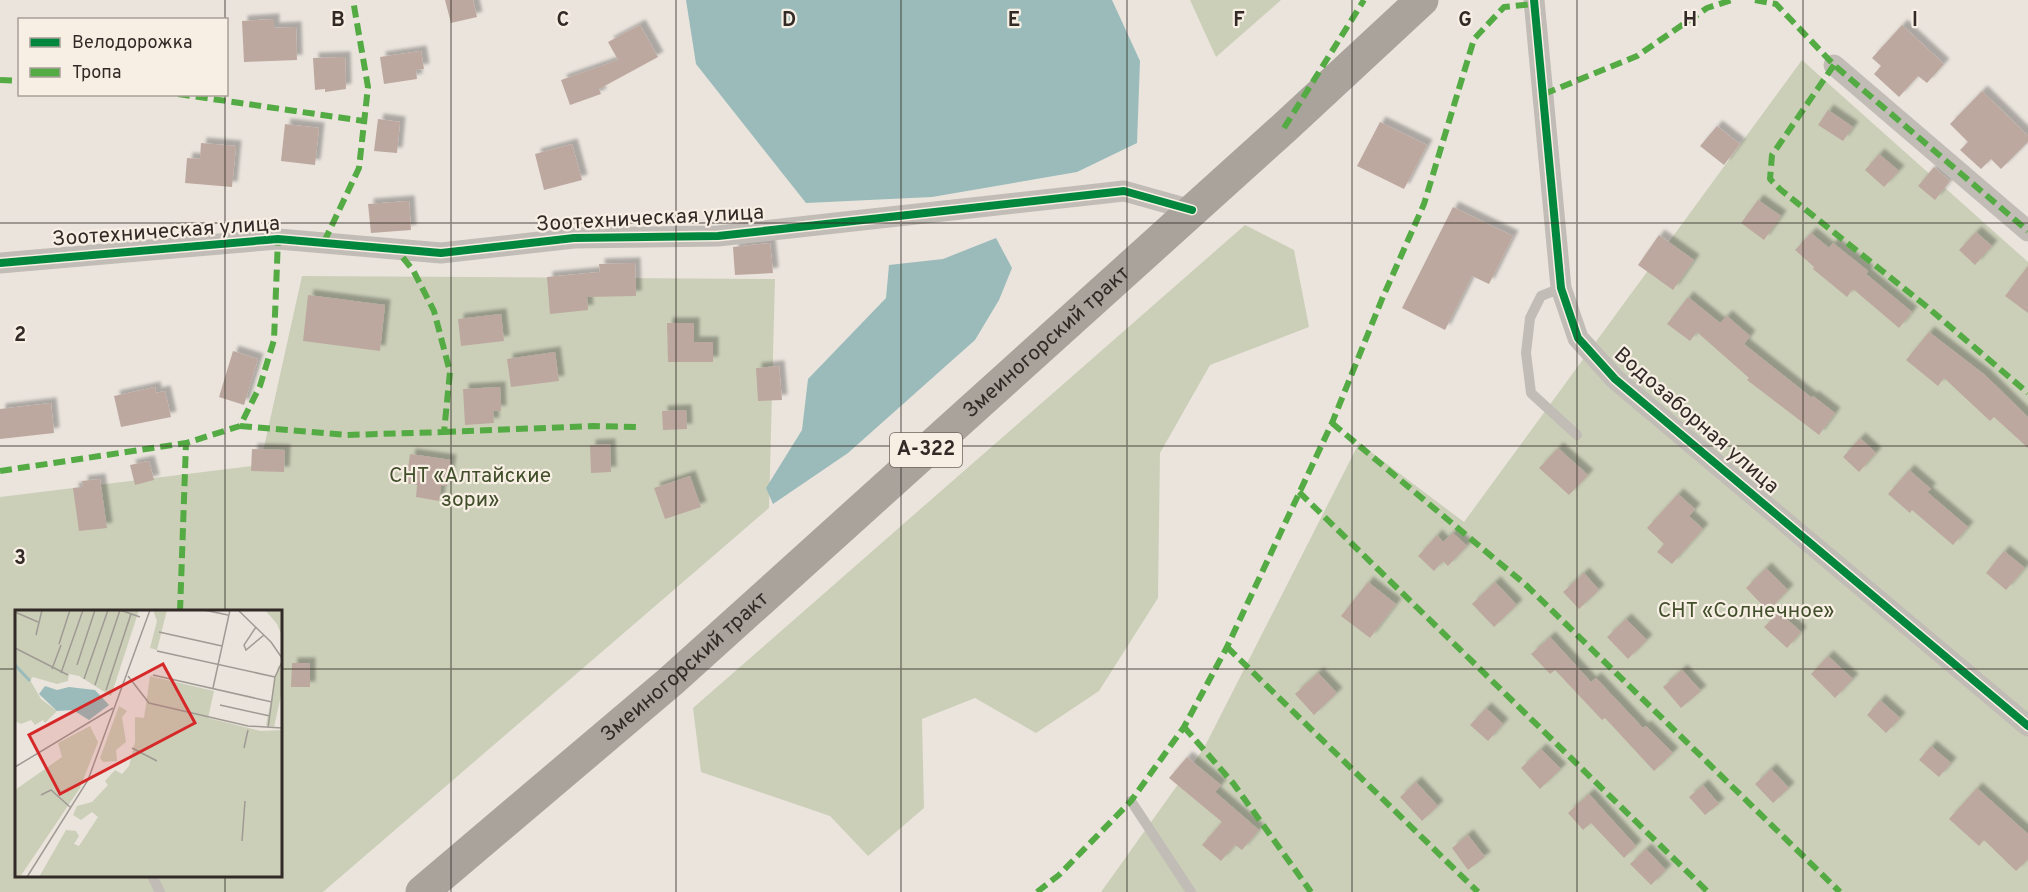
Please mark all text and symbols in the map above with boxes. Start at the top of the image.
text: B [331,8,345,34]
text: C [557,8,569,34]
text: D [782,8,796,34]
text: E [1008,8,1020,34]
text: F [1233,8,1245,34]
text: G [1458,8,1472,34]
text: H [1683,8,1697,34]
text: I [1912,8,1918,34]
legend [18,18,228,96]
text: Велодорожка [72,32,192,55]
text: Тропа [72,62,121,85]
street label: Зоотехническая улица [535,200,765,238]
street label: Зоотехническая улица [51,211,281,253]
street label: Змеиногорский тракт [958,260,1135,424]
text: 2 [14,323,26,349]
street label: Водозаборная улица [1608,342,1784,500]
road number: А-322 [890,433,962,467]
park label: СНТ «Алтайские зори» [389,463,551,514]
text: 3 [14,546,26,572]
street label: Змеиногорский тракт [595,586,774,748]
park label: СНТ «Солнечное» [1658,598,1834,625]
inset map [15,610,282,877]

